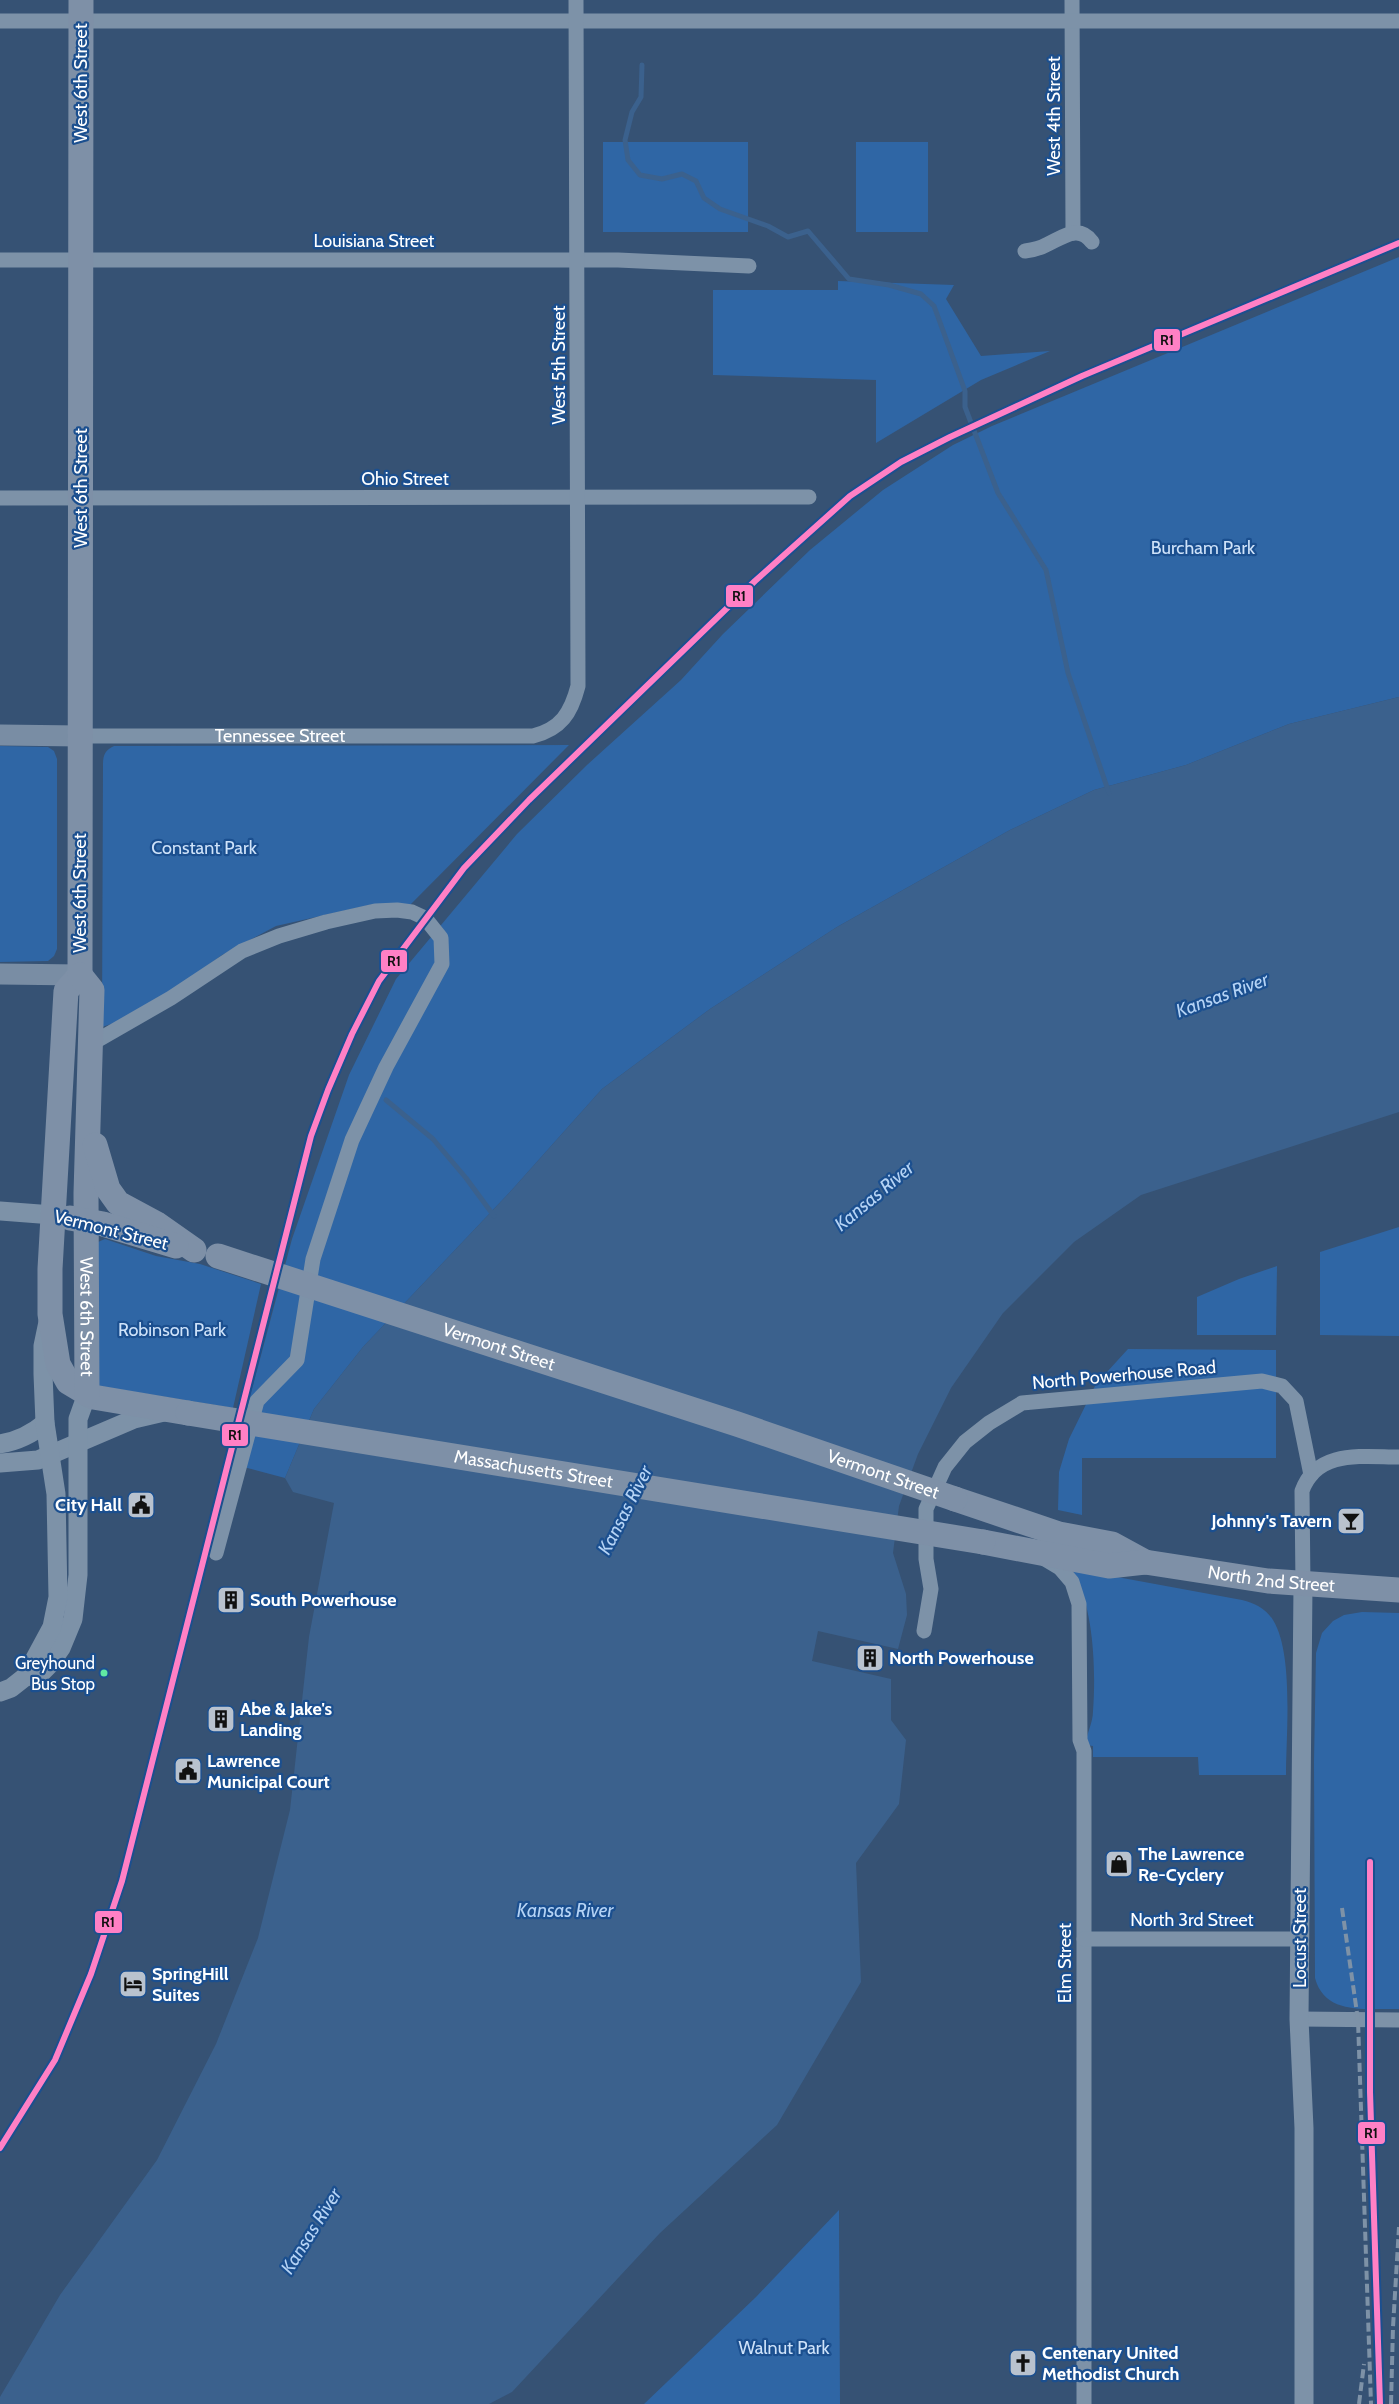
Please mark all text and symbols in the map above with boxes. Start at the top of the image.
street label: West 6th Street [70,23,92,143]
street label: West 4th Street [1043,56,1065,176]
street label: Louisiana Street [314,230,434,252]
street label: West 5th Street [548,306,570,424]
line badge: R1 [1153,328,1181,352]
text: R1 [1160,331,1174,349]
street label: West 6th Street [70,428,92,548]
street label: Ohio Street [361,468,449,490]
park label: Burcham Park [1151,537,1256,559]
line badge: R1 [725,584,754,608]
text: R1 [732,587,746,605]
street label: Tennessee Street [215,725,345,747]
street label: West 6th Street [69,833,91,953]
park label: Constant Park [151,837,258,859]
line badge: R1 [380,949,408,973]
text: R1 [387,952,401,970]
water label: Kansas River [1173,967,1272,1022]
water label: Kansas River [830,1155,919,1236]
street label: Vermont Street [52,1205,170,1255]
street label: West 6th Street [75,1257,98,1377]
street label: Vermont Street [440,1318,558,1375]
park label: Robinson Park [118,1319,227,1341]
street label: North Powerhouse Road [1031,1356,1217,1394]
line badge: R1 [221,1423,249,1447]
text: R1 [228,1426,242,1444]
street label: Massachusetts Street [452,1445,615,1493]
street label: Vermont Street [824,1445,942,1504]
water label: Kansas River [593,1461,658,1558]
public building icon: City Hall [126,1490,156,1520]
place label: City Hall [55,1494,122,1516]
bar icon: Johnny's Tavern [1336,1506,1366,1536]
place label: Johnny's Tavern [1210,1510,1332,1532]
street label: North 2nd Street [1206,1561,1336,1597]
building icon: South Powerhouse [216,1585,246,1615]
place label: South Powerhouse [250,1589,397,1611]
building icon: North Powerhouse [855,1643,885,1673]
place label: North Powerhouse [889,1647,1034,1669]
place label: Greyhound Bus Stop [15,1653,95,1694]
marker: Greyhound Bus Stop [99,1668,109,1678]
place label: Abe & Jake's Landing [240,1698,333,1741]
building icon: Abe & Jake's Landing [206,1704,236,1734]
place label: Lawrence Municipal Court [207,1750,330,1793]
public building icon: Lawrence Municipal Court [173,1756,203,1786]
place label: The Lawrence Re-Cyclery [1138,1843,1244,1886]
shop icon: The Lawrence Re-Cyclery [1104,1849,1134,1879]
street label: Locust Street [1289,1888,1311,1988]
water label: Kansas River [517,1899,614,1922]
street label: North 3rd Street [1130,1909,1254,1931]
line badge: R1 [94,1910,123,1934]
text: R1 [101,1913,115,1931]
street label: Elm Street [1054,1923,1076,2003]
place label: SpringHill Suites [152,1963,229,2006]
hotel icon: SpringHill Suites [118,1969,148,1999]
line badge: R1 [1357,2121,1386,2145]
text: R1 [1364,2124,1378,2142]
water label: Kansas River [276,2183,347,2278]
park label: Walnut Park [738,2337,831,2359]
place label: Centenary United Methodist Church [1042,2342,1180,2385]
church icon: Centenary United Methodist Church [1008,2348,1038,2378]

